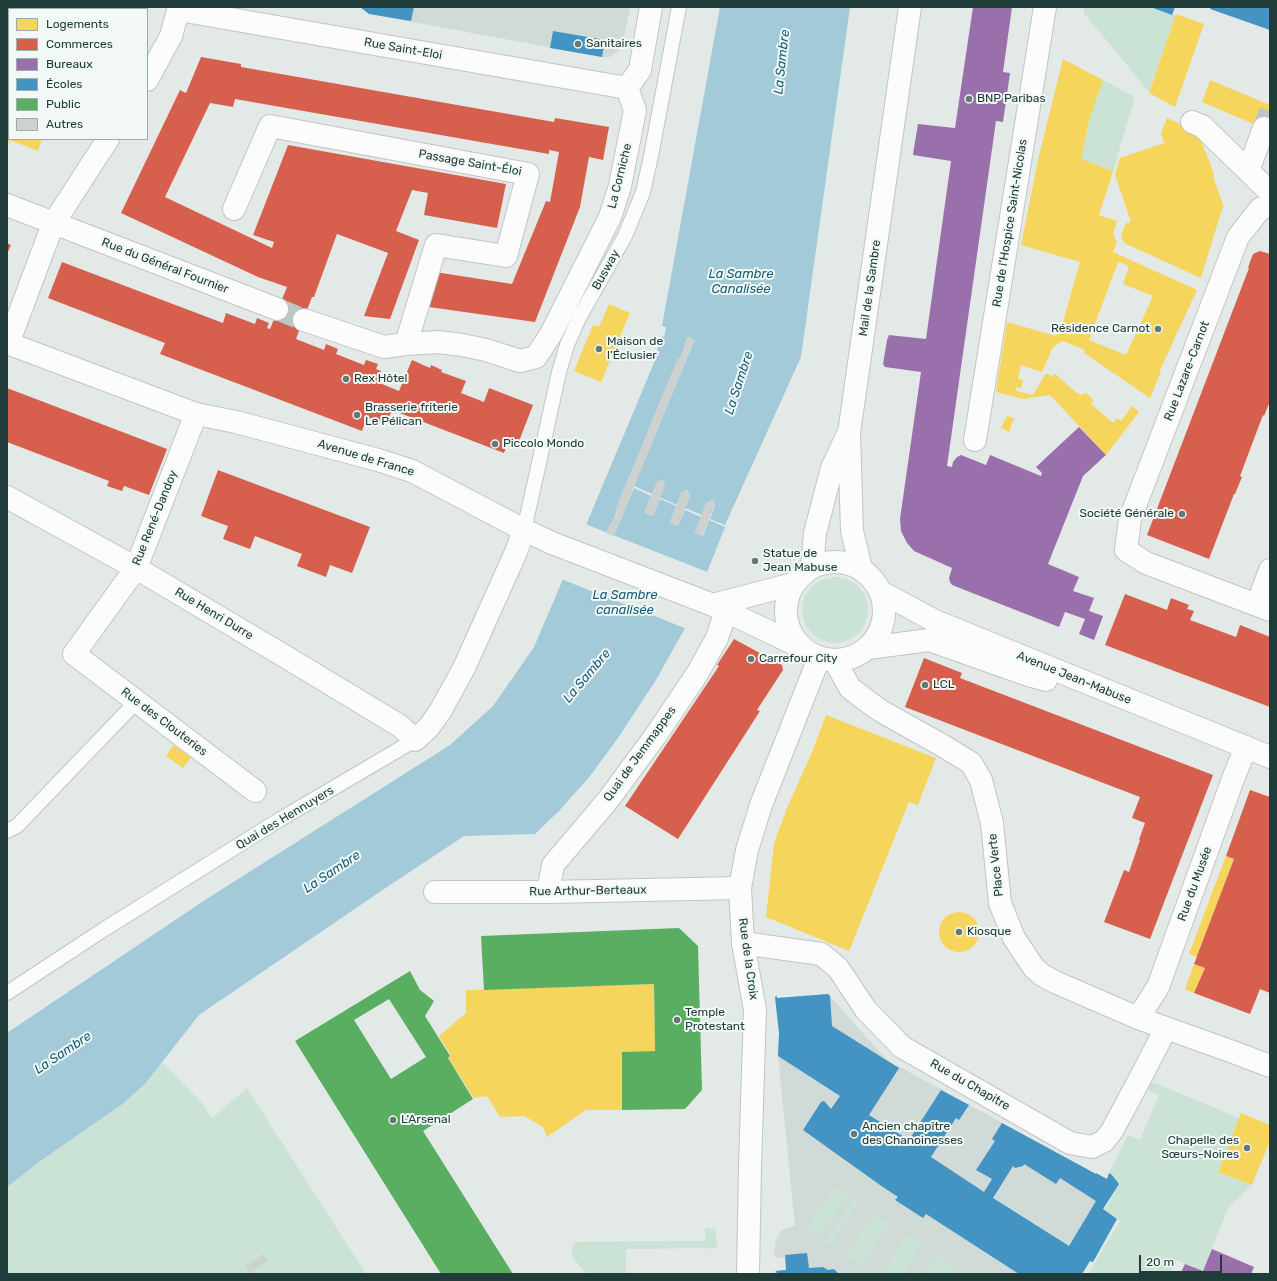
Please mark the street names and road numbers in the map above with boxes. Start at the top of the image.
street label: Rue Saint-Eloi [363,35,443,63]
street label: Rue de l'Hospice Saint-Nicolas [990,138,1030,308]
street label: La Corniche [605,142,635,210]
street label: Passage Saint-Éloi [417,147,523,179]
street label: Rue du Général Fournier [99,235,231,297]
street label: Mail de la Sambre [856,239,884,337]
street label: Busway [589,247,623,293]
street label: Rue Lazare-Carnot [1161,319,1213,423]
street label: Avenue de France [316,436,416,480]
street label: Rue René-Dandoy [129,468,181,568]
street label: Rue Henri Durre [172,585,256,643]
street label: Avenue Jean-Mabuse [1015,648,1133,708]
street label: Rue des Clouteries [118,685,210,759]
street label: Quai de Jemmappes [601,704,679,804]
street label: Quai des Hennuyers [233,783,337,853]
street label: Place Verte [986,833,1006,897]
street label: Rue du Musée [1175,845,1215,923]
street label: Rue Arthur-Berteaux [529,883,647,899]
street label: Rue de la Croix [735,917,761,1001]
street label: Rue du Chapitre [927,1056,1013,1114]

